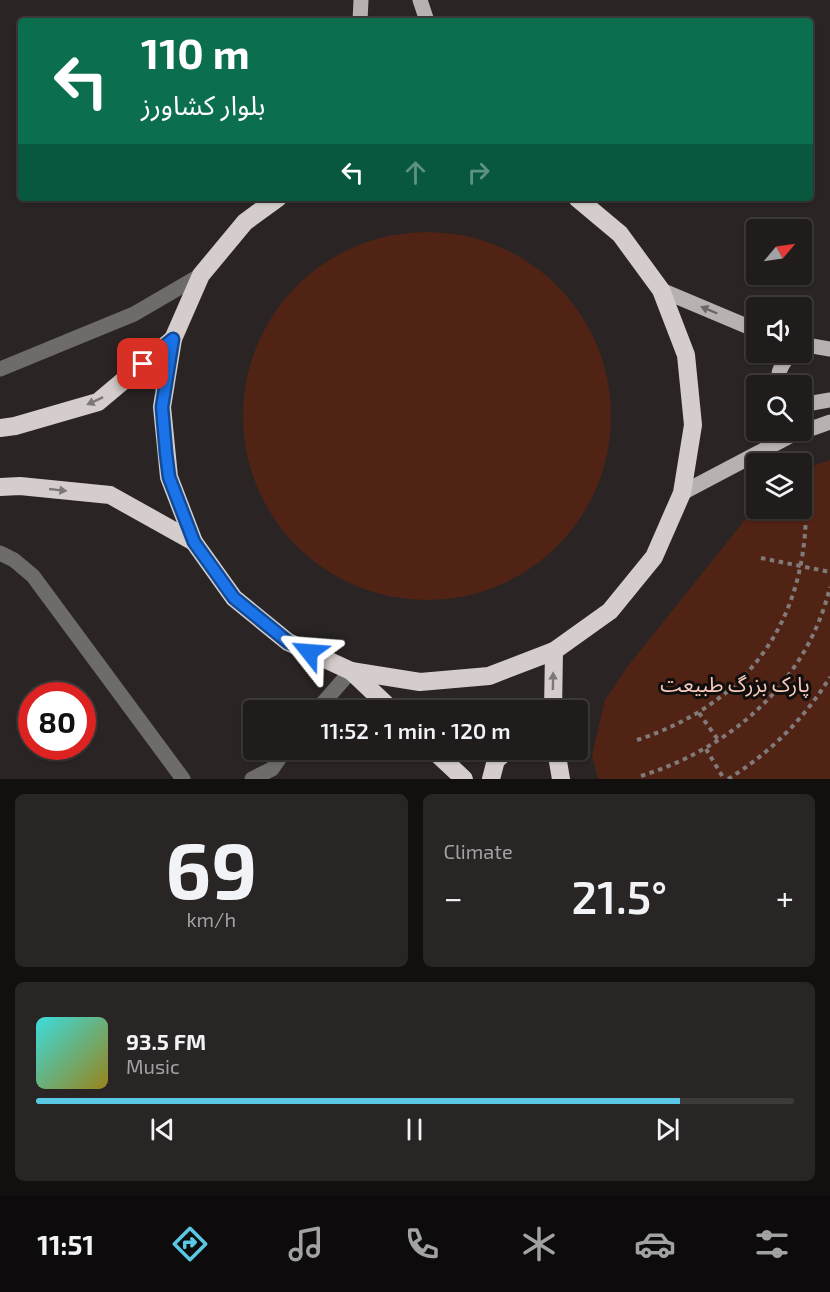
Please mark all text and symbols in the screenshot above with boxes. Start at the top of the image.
text: 110 m [141,27,250,77]
icon: left [42,42,120,120]
text: بلوار کشاورز [141,88,265,120]
icon: left [336,156,369,189]
icon: ahead [399,156,432,189]
icon: right [462,156,495,189]
north arrow [746,219,812,285]
map controls [746,219,812,519]
button: sound [746,297,812,363]
one-way arrow [699,305,717,315]
pin [117,338,168,389]
icon: arrive [126,347,159,380]
button: search [746,375,812,441]
one-way arrow [86,396,104,406]
button: layers [746,453,812,519]
one-way arrow [49,485,68,495]
position arrow [277,620,341,684]
park label: پارک بزرگ طبیعت [660,671,810,698]
one-way arrow [548,672,558,691]
speed limit sign: 80 [18,682,96,760]
text: 11:52 · 1 min · 120 m [320,717,511,743]
text: 69 [165,821,257,915]
text: Climate [444,839,513,863]
text: 21.5° [571,869,667,923]
text: − [444,877,463,917]
text: + [776,877,794,917]
text: km/h [186,907,236,931]
text: 93.5 FM [126,1028,206,1054]
text: Music [126,1054,180,1078]
icon: previous [146,1113,179,1146]
icon: pause [398,1113,431,1146]
icon: next [651,1113,684,1146]
icon: directions [169,1223,211,1265]
icon: music [285,1223,327,1265]
icon: phone [401,1223,443,1265]
icon: climate [518,1223,560,1265]
icon: car [634,1223,676,1265]
icon: filters [751,1223,793,1265]
text: 11:51 [37,1228,94,1260]

